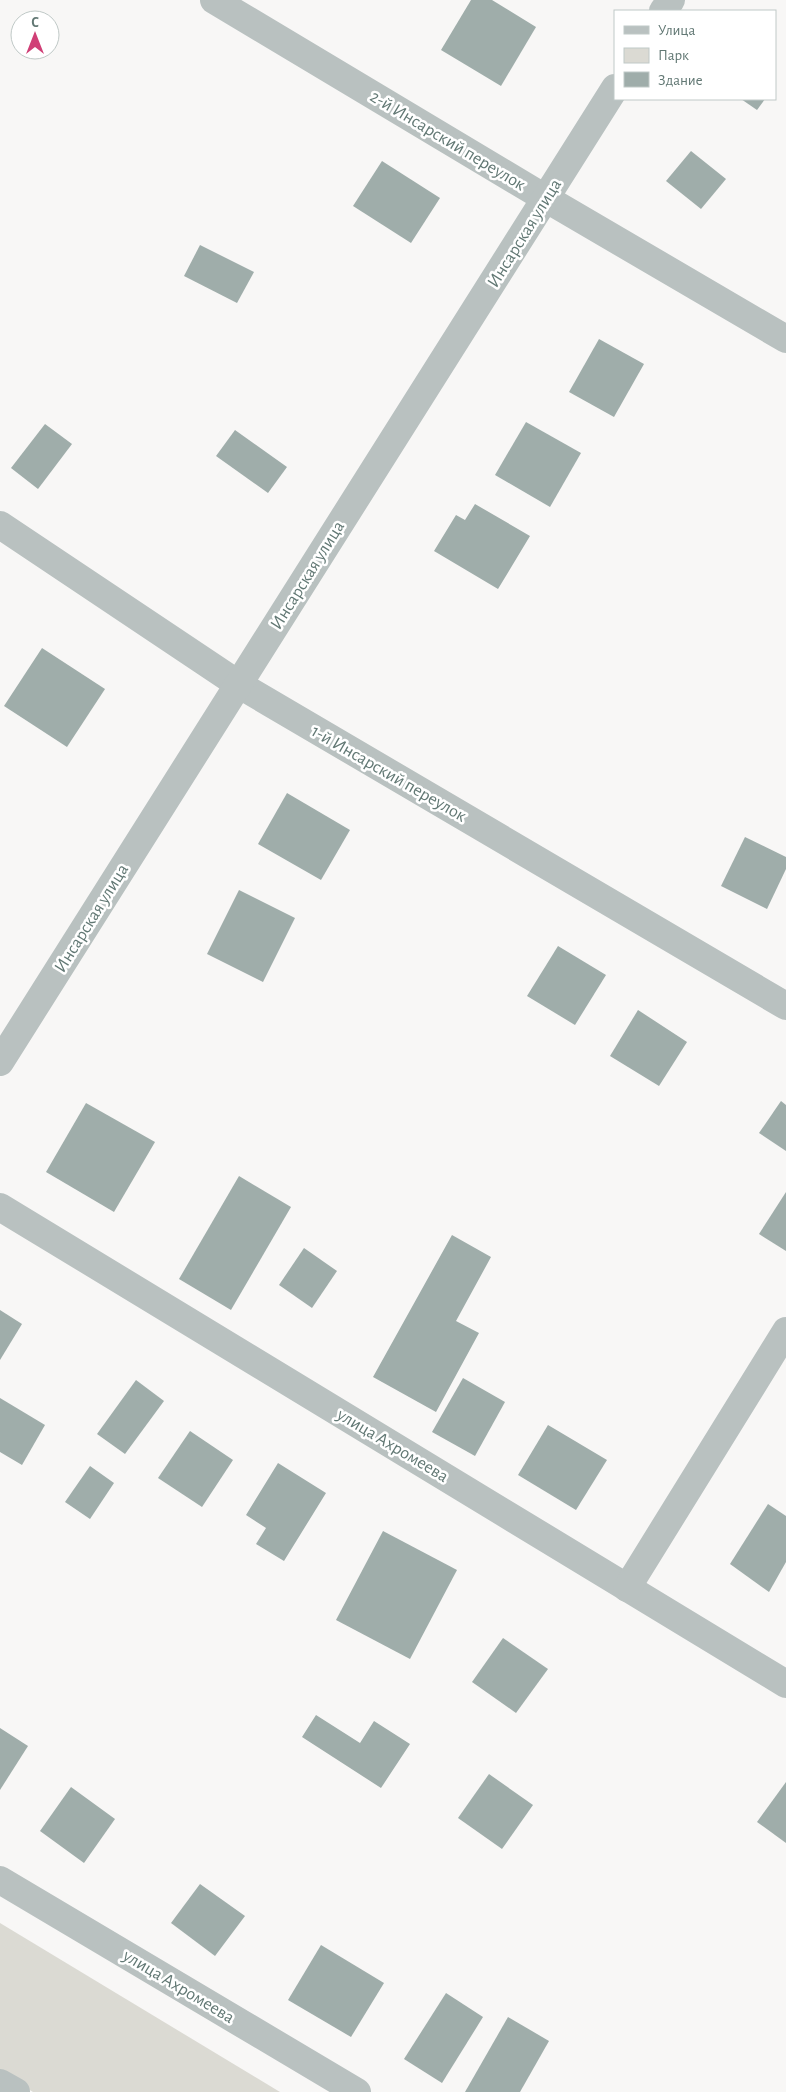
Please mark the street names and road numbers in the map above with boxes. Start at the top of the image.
street label: 2-й Инсарский переулок [367,87,529,195]
street label: Инсарская улица [484,176,565,291]
street label: Инсарская улица [267,518,348,633]
street label: 1-й Инсарский переулок [308,722,470,826]
street label: Инсарская улица [51,861,132,976]
street label: улица Ахромеева [333,1405,451,1486]
street label: улица Ахромеева [119,1946,237,2027]

